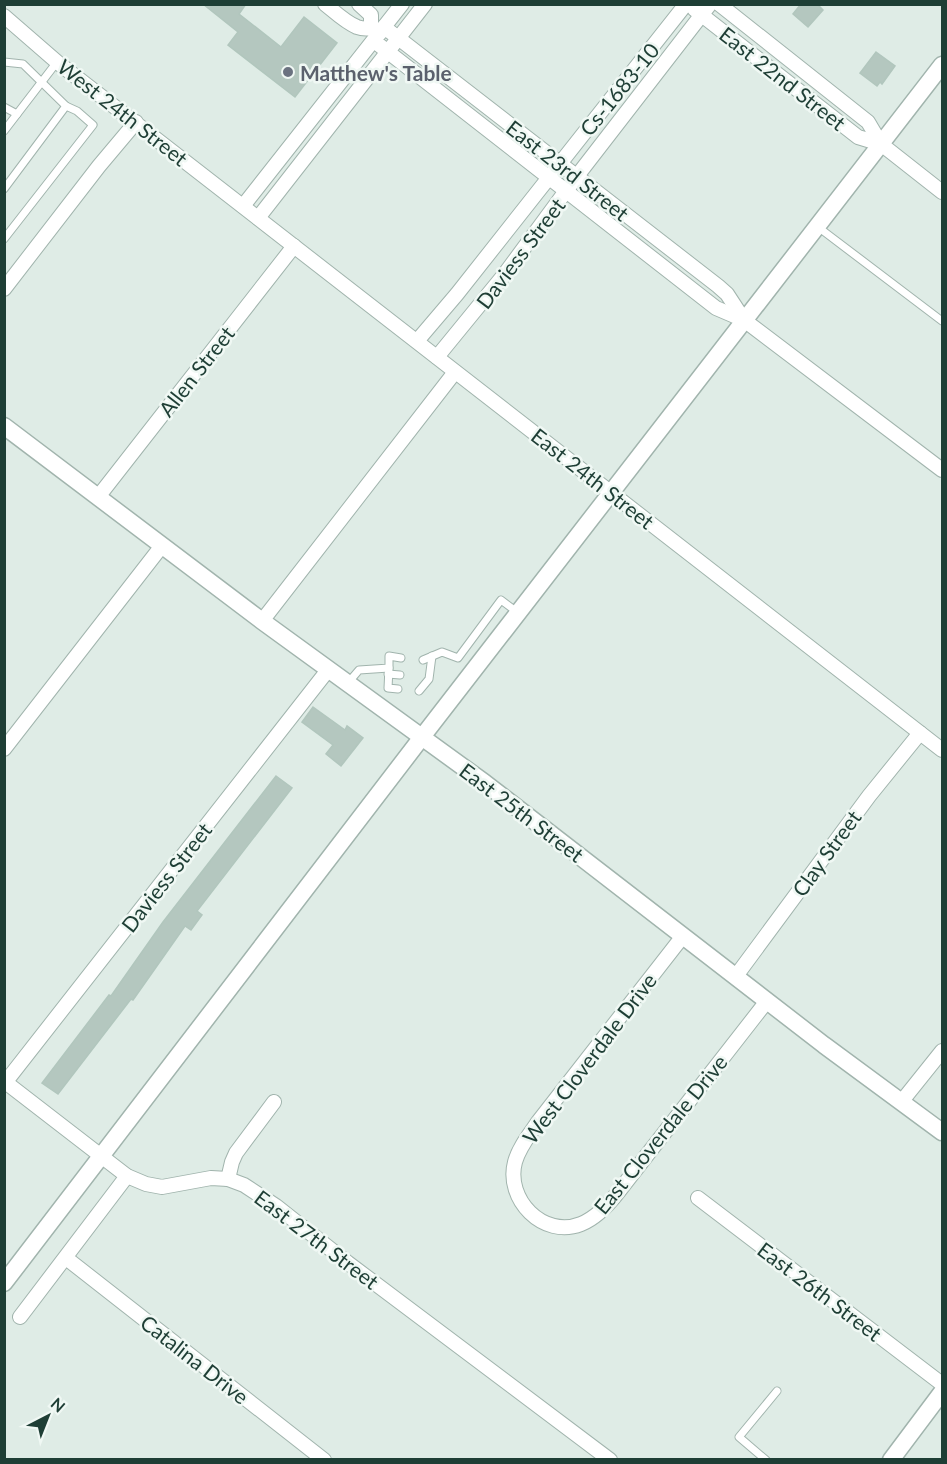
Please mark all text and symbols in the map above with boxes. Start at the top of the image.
street label: East 22nd Street [715,21,851,135]
street label: Cs-1683-10 [574,38,664,140]
street label: West 24th Street [53,54,193,171]
place label: Matthew's Table [300,60,452,85]
marker: Matthew's Table [281,65,295,79]
street label: East 23rd Street [502,114,635,226]
street label: Daviess Street [470,192,570,313]
street label: Allen Street [153,321,239,421]
street label: East 24th Street [527,422,660,534]
street label: East 25th Street [455,757,589,867]
street label: Clay Street [786,805,866,901]
street label: Daviess Street [116,817,217,937]
street label: West Cloverdale Drive [517,968,661,1148]
street label: East Cloverdale Drive [588,1049,732,1219]
street label: East 27th Street [250,1184,384,1294]
street label: East 26th Street [753,1236,887,1346]
street label: Catalina Drive [136,1309,254,1409]
north arrow [18,1386,78,1446]
text: N [47,1393,69,1416]

